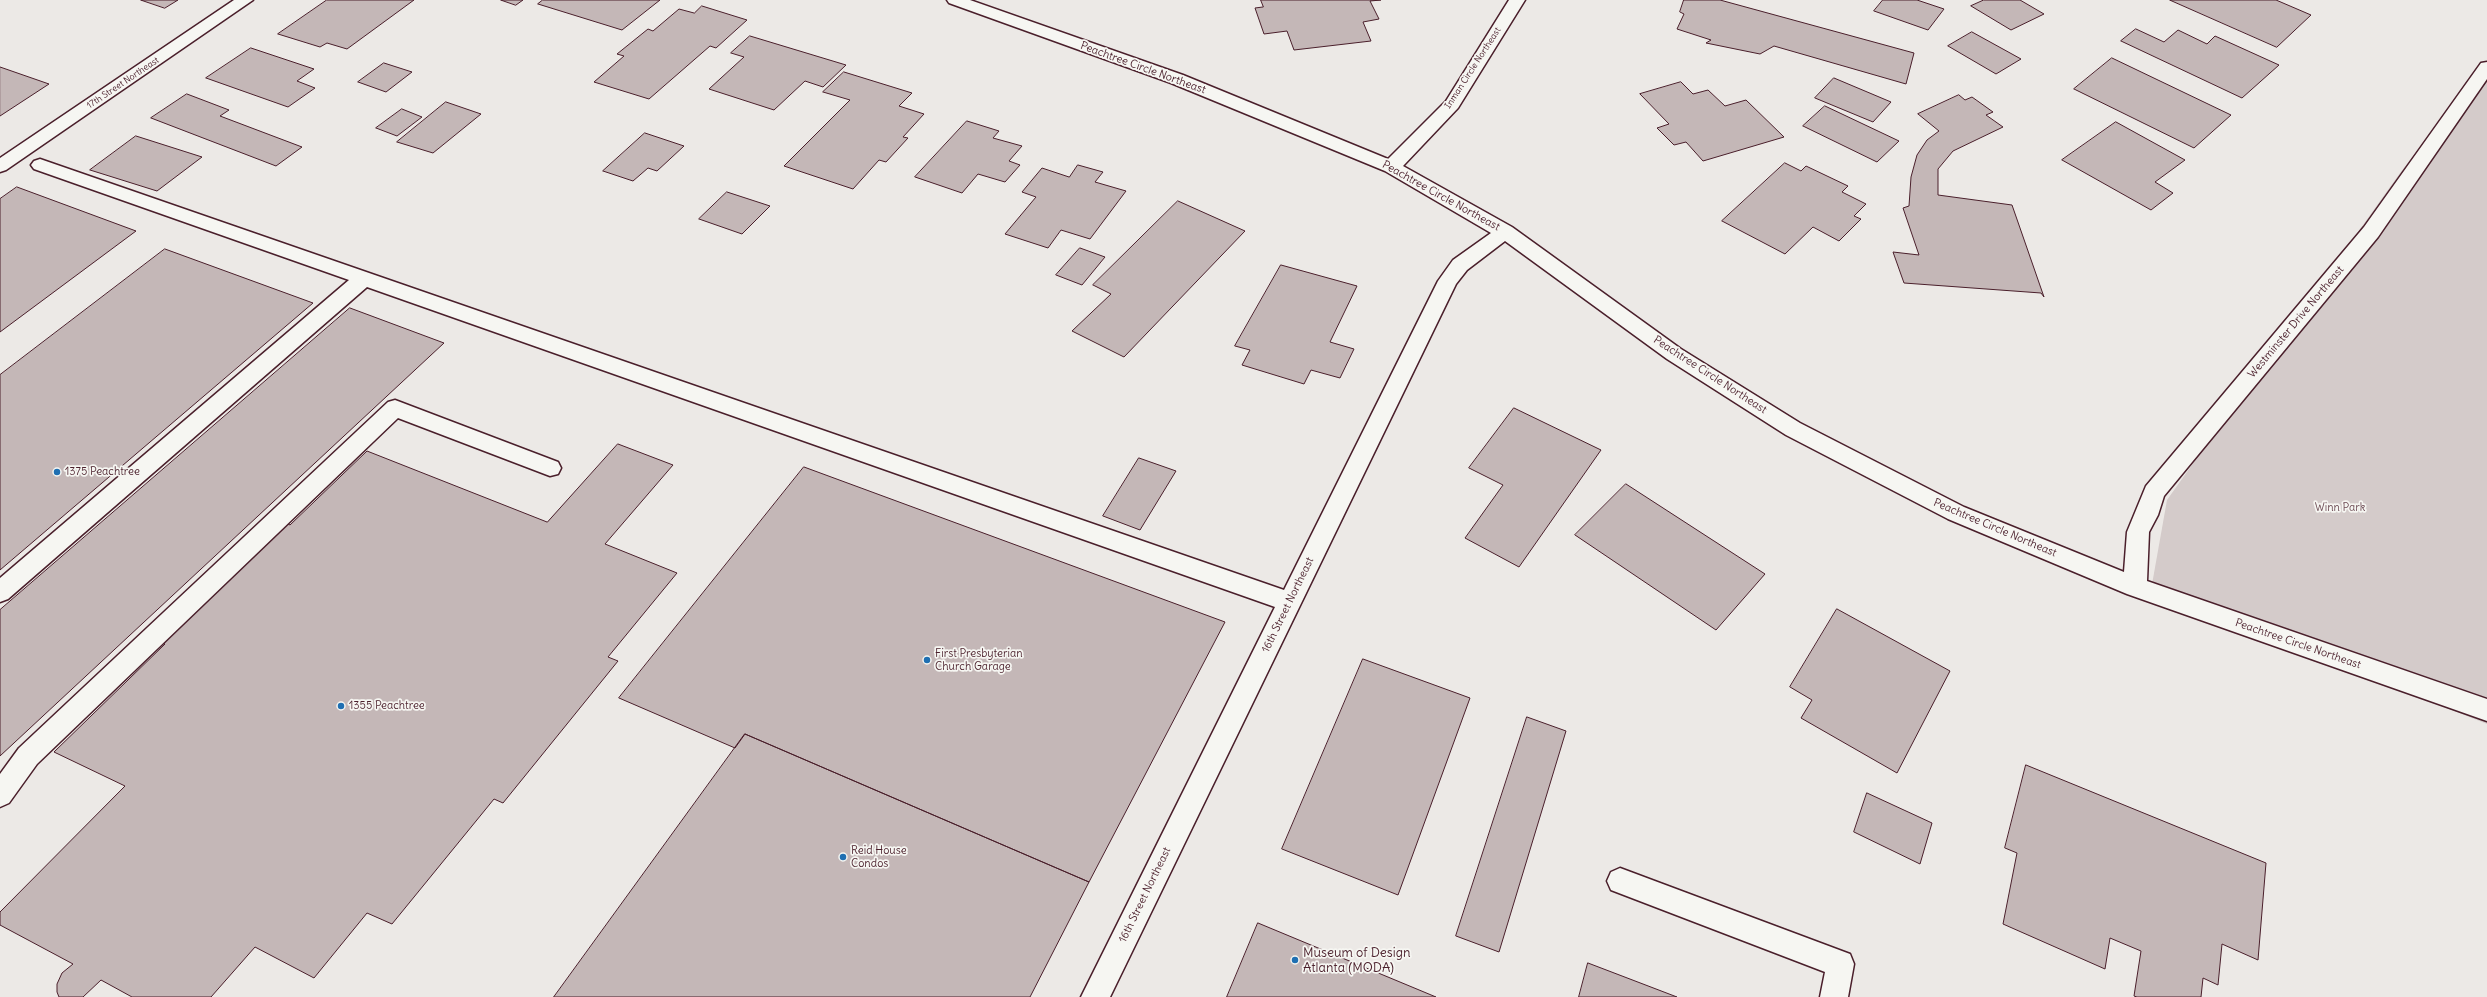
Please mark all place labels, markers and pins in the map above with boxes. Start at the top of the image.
place label: 1375 Peachtree [65,465,140,479]
marker: 1375 Peachtree [52,467,62,477]
place label: First Presbyterian Church Garage [935,647,1023,673]
marker: First Presbyterian Church Garage [922,655,932,665]
place label: 1355 Peachtree [349,699,425,713]
marker: 1355 Peachtree [336,701,346,711]
place label: Reid House Condos [851,844,907,870]
marker: Reid House Condos [838,852,848,862]
place label: Museum of Design Atlanta (MODA) [1303,945,1410,976]
marker: Museum of Design Atlanta (MODA) [1290,955,1300,965]

